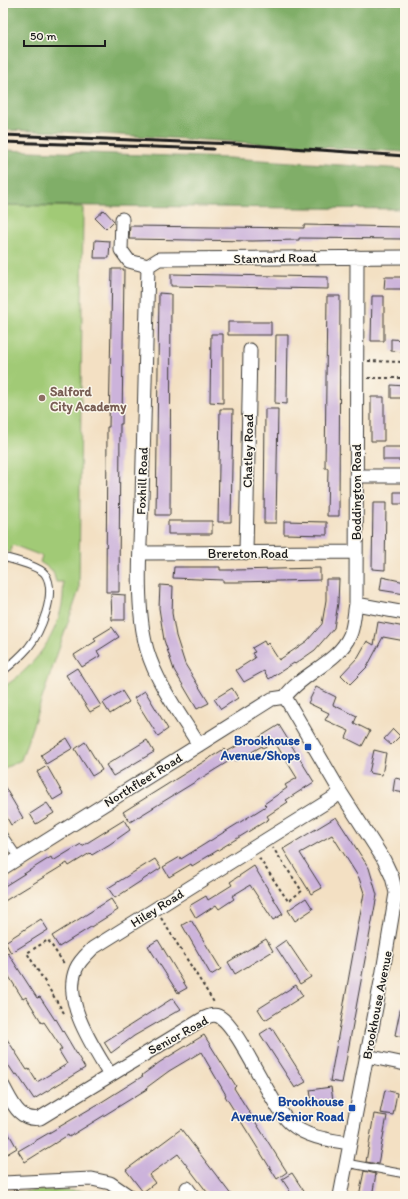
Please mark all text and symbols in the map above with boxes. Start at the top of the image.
scale bar [24,22,105,48]
text: 50 m [30,29,56,43]
street label: Stannard Road [233,250,317,266]
place label: Salford City Academy [50,384,127,415]
marker: Salford City Academy [37,393,47,403]
street label: Chatley Road [240,414,256,488]
street label: Boddington Road [349,444,364,540]
street label: Foxhill Road [133,447,151,515]
street label: Brereton Road [208,546,288,561]
place label: Brookhouse Avenue/Shops [220,733,300,764]
marker: Brookhouse Avenue/Shops [303,742,313,752]
street label: Northfleet Road [101,750,185,810]
street label: Hiley Road [128,886,186,930]
street label: Brookhouse Avenue [359,949,395,1061]
street label: Senior Road [145,1012,211,1058]
place label: Brookhouse Avenue/Senior Road [230,1094,345,1124]
marker: Brookhouse Avenue/Senior Road [347,1103,357,1113]

